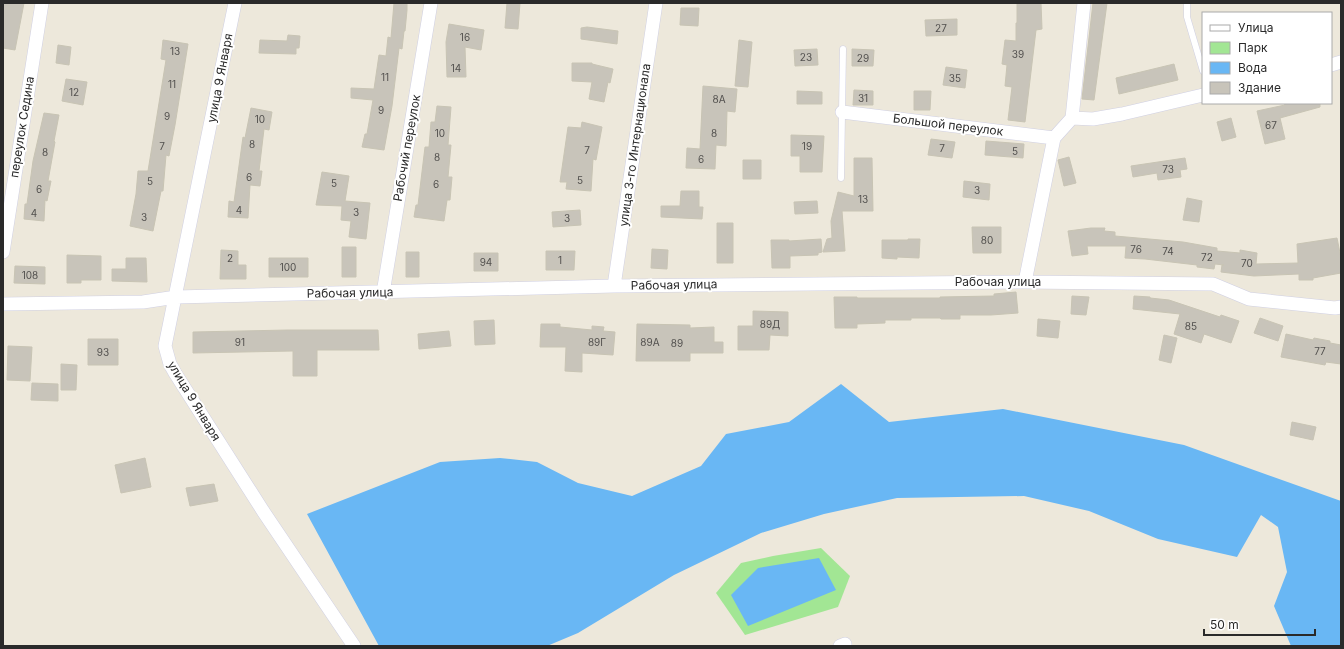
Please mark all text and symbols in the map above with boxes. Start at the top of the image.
legend [1202,12,1332,104]
text: Улица [1238,20,1273,35]
house number: 27 [935,22,947,34]
house number: 16 [460,31,470,43]
street label: улица 9 Января [203,32,236,124]
text: Парк [1238,40,1268,55]
house number: 13 [170,45,180,57]
house number: 39 [1012,48,1024,60]
house number: 23 [800,51,812,63]
house number: 29 [857,52,869,64]
text: Вода [1238,60,1267,75]
house number: 14 [451,62,461,74]
street label: улица 3-го Интернационала [616,62,653,228]
house number: 11 [381,71,389,83]
house number: 35 [949,72,961,84]
street label: переулок Седина [6,75,37,179]
house number: 11 [168,78,176,90]
text: Здание [1238,80,1281,95]
house number: 12 [69,86,79,98]
house number: 31 [858,92,868,104]
street label: Рабочий переулок [390,93,423,203]
house number: 8А [712,93,726,105]
house number: 9 [378,104,384,116]
house number: 9 [164,110,170,122]
street label: Большой переулок [892,110,1005,139]
house number: 10 [255,113,265,125]
house number: 67 [1265,119,1277,131]
house number: 10 [435,127,445,139]
house number: 8 [711,127,717,139]
house number: 8 [249,138,255,150]
house number: 7 [159,140,165,152]
house number: 19 [802,140,812,152]
house number: 7 [939,142,945,154]
house number: 7 [584,144,590,156]
house number: 5 [1012,145,1018,157]
house number: 8 [42,146,48,158]
house number: 8 [434,151,440,163]
house number: 6 [698,153,704,165]
house number: 73 [1162,163,1174,175]
house number: 6 [246,171,252,183]
house number: 5 [577,174,583,186]
house number: 5 [147,175,153,187]
house number: 5 [331,177,337,189]
house number: 6 [433,178,439,190]
house number: 6 [36,183,42,195]
house number: 3 [974,184,980,196]
house number: 13 [858,193,868,205]
house number: 4 [236,204,242,216]
house number: 3 [353,206,359,218]
house number: 4 [31,207,37,219]
house number: 3 [141,211,147,223]
house number: 3 [564,212,570,224]
house number: 80 [981,234,993,246]
house number: 76 [1130,243,1142,255]
house number: 74 [1162,245,1174,257]
house number: 72 [1201,251,1213,263]
house number: 2 [227,252,233,264]
house number: 1 [558,254,562,266]
house number: 94 [480,256,492,268]
house number: 70 [1241,257,1253,269]
house number: 100 [280,261,296,273]
house number: 108 [22,269,38,281]
street label: Рабочая улица [955,274,1041,289]
street label: Рабочая улица [631,276,717,293]
street label: Рабочая улица [307,284,393,301]
house number: 89Д [760,318,780,330]
house number: 85 [1185,320,1197,332]
house number: 91 [235,336,245,348]
house number: 89Г [588,336,606,348]
house number: 89А [640,336,660,348]
house number: 89 [671,337,683,349]
house number: 77 [1314,345,1326,357]
house number: 93 [97,346,109,358]
street label: улица 9 Января [165,358,224,443]
scale bar [1204,611,1315,637]
text: 50 m [1210,617,1239,632]

